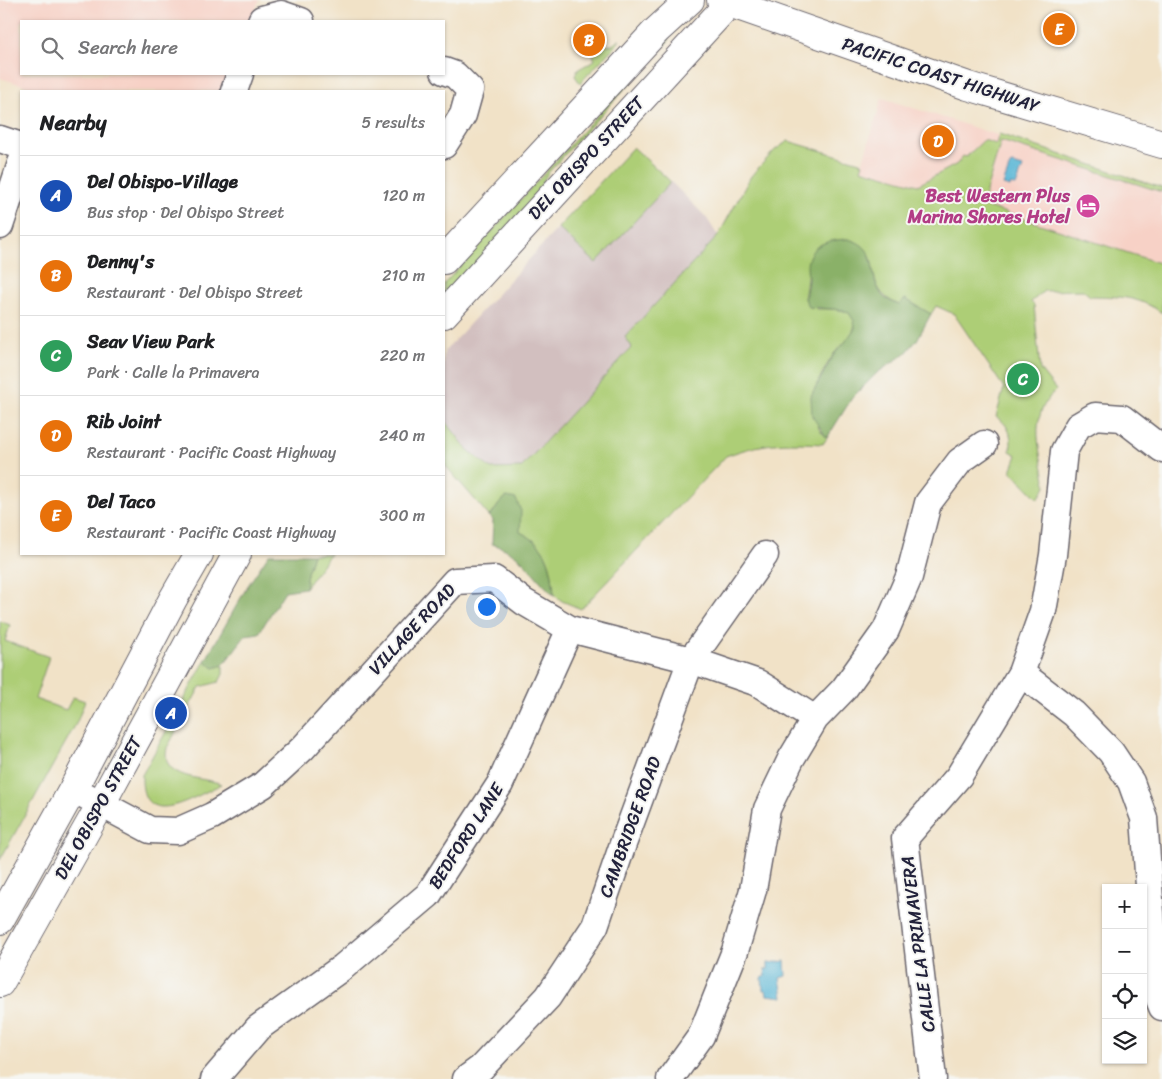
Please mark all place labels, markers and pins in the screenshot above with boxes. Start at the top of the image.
pin: E [1043,10,1075,48]
pin: B [573,21,605,59]
pin: D [922,122,954,160]
place label: Best Western Plus Marina Shores Hotel [907,180,1071,233]
hotel icon: Best Western Plus Marina Shores Hotel [1075,193,1101,219]
pin: C [1007,360,1039,398]
pin: A [155,694,187,732]

